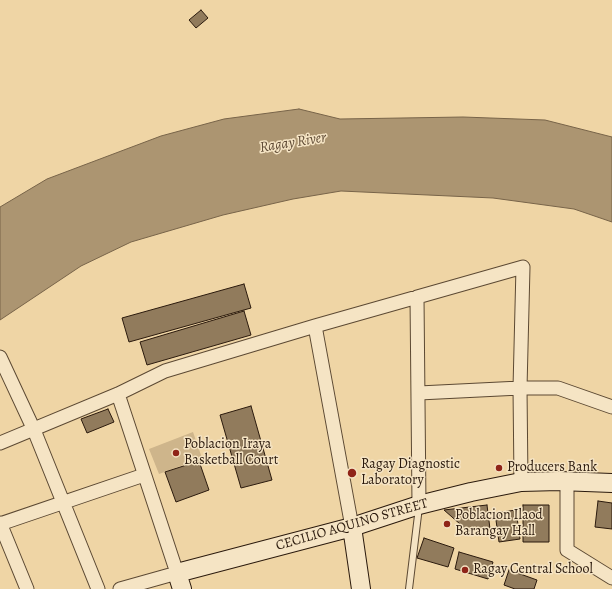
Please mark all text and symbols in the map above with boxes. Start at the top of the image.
water label: Ragay River [258,129,328,157]
place label: Poblacion Iraya Basketball Court [184,437,278,470]
marker: Poblacion Iraya Basketball Court [171,448,181,458]
place label: Ragay Diagnostic Laboratory [361,457,460,490]
place label: Producers Bank [507,460,597,476]
marker: Producers Bank [494,463,504,473]
marker: Ragay Diagnostic Laboratory [346,467,358,479]
street label: CECILIO AQUINO STREET [274,495,430,555]
place label: Poblacion Ilaod Barangay Hall [455,508,543,540]
marker: Poblacion Ilaod Barangay Hall [442,519,452,529]
place label: Ragay Central School [473,562,593,578]
marker: Ragay Central School [460,565,470,575]

